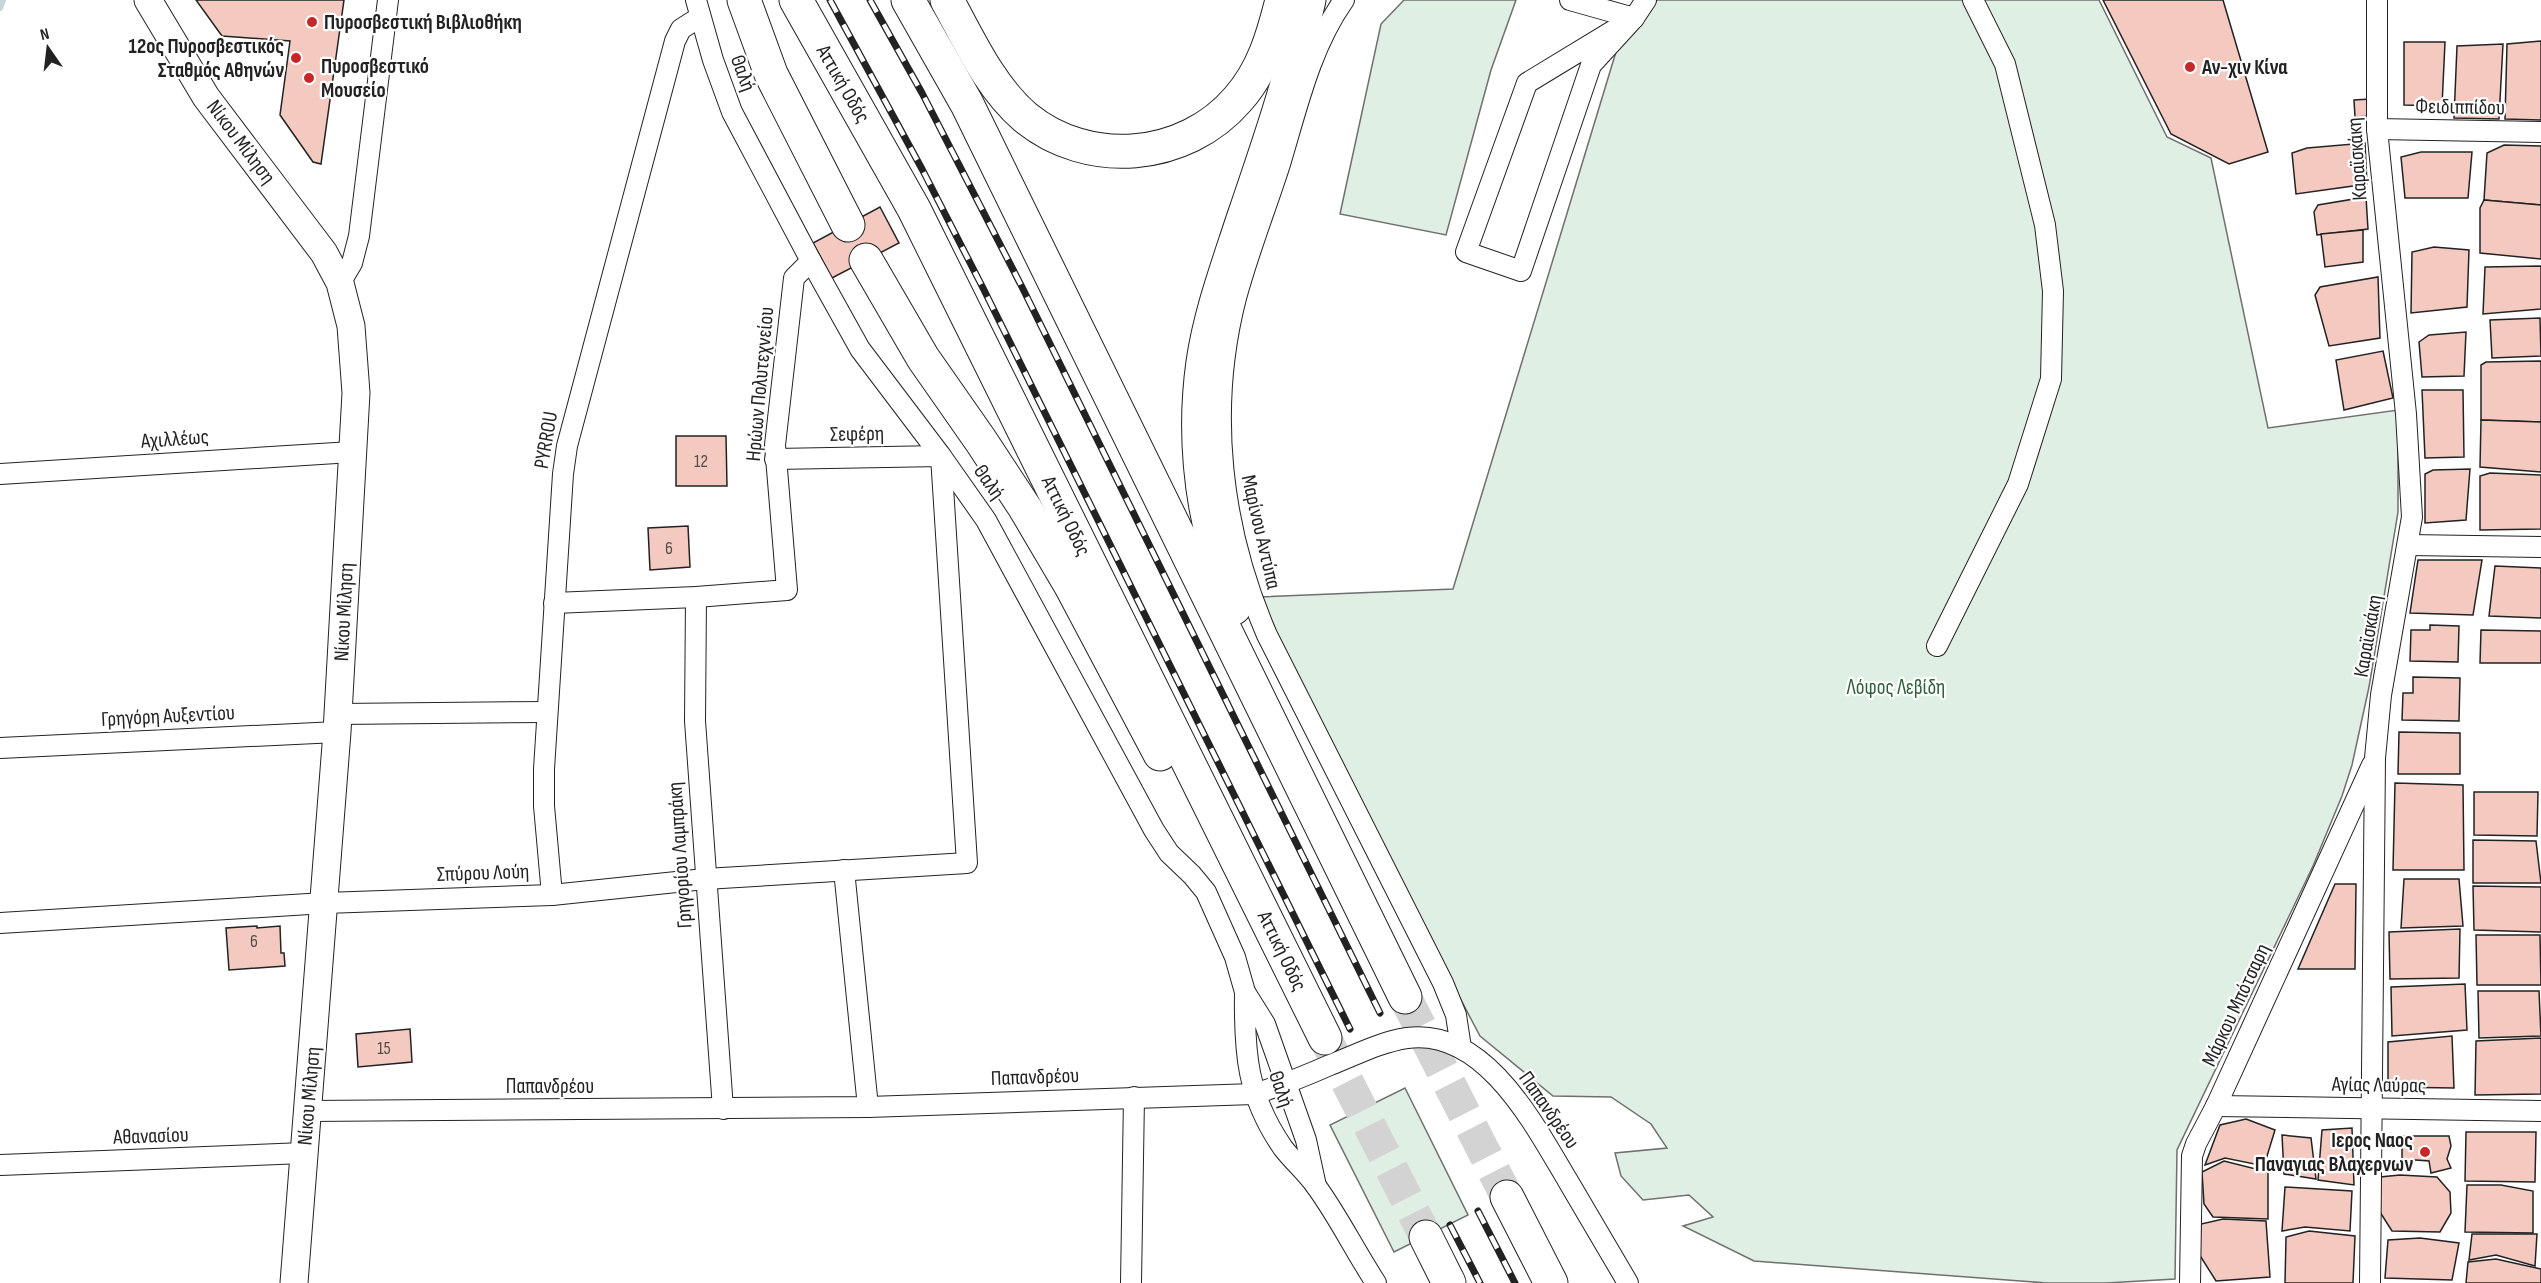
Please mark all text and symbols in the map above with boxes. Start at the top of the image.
place label: Πυροσβεστική Βιβλιοθήκη [324,10,522,35]
marker: Πυροσβεστική Βιβλιοθήκη [305,15,319,29]
north arrow [18,18,78,78]
text: N [38,25,51,45]
place label: 12ος Πυροσβεστικός Σταθμός Αθηνών [129,34,284,83]
street label: Αττική Οδός [810,40,875,127]
marker: 12ος Πυροσβεστικός Σταθμός Αθηνών [289,51,303,65]
street label: Θαλή [725,51,761,95]
place label: Πυροσβεστικό Μουσείο [321,54,429,103]
place label: Αν-χιν Κίνα [2201,55,2288,80]
marker: Αν-χιν Κίνα [2183,60,2197,74]
marker: Πυροσβεστικό Μουσείο [302,71,316,85]
street label: Φειδιππίδου [2415,94,2505,120]
street label: Νίκου Μίληση [201,95,281,189]
street label: Καραϊσκάκη [2342,117,2372,201]
street label: Ηρώων Πολυτεχνείου [741,306,779,462]
street label: PYRROU [529,409,563,471]
street label: Σεφέρη [830,421,884,447]
street label: Αχιλλέως [139,424,210,454]
house number: 12 [694,451,708,472]
street label: Θαλή [968,460,1010,504]
street label: Αττική Οδός [1036,471,1096,560]
street label: Μαρίνου Αντύπα [1236,473,1286,592]
house number: 6 [665,538,673,559]
street label: Νίκου Μίληση [329,562,359,662]
street label: Καραϊσκάκη [2348,593,2388,679]
park label: Λόφος Λεβίδη [1846,675,1945,700]
street label: Γρηγόρη Αυξεντίου [101,700,235,732]
street label: Γρηγορίου Λαμπράκη [662,781,698,929]
street label: Σπύρου Λούη [436,859,530,887]
street label: Αττική Οδός [1252,906,1312,995]
house number: 6 [250,931,258,952]
street label: Μάρκου Μπότσαρη [2197,940,2275,1070]
house number: 15 [377,1038,391,1059]
street label: Νίκου Μίληση [292,1046,326,1146]
street label: Παπανδρέου [990,1063,1080,1091]
street label: Θαλή [1263,1067,1299,1111]
street label: Παπανδρέου [1513,1067,1585,1153]
street label: Αγίας Λαύρας [2331,1072,2426,1098]
street label: Παπανδρέου [506,1074,594,1099]
street label: Αθανασίου [112,1122,189,1150]
place label: Ιερος Ναος Παναγιας Βλαχερνων [2255,1128,2413,1177]
marker: Ιερος Ναος Παναγιας Βλαχερνων [2418,1145,2432,1159]

